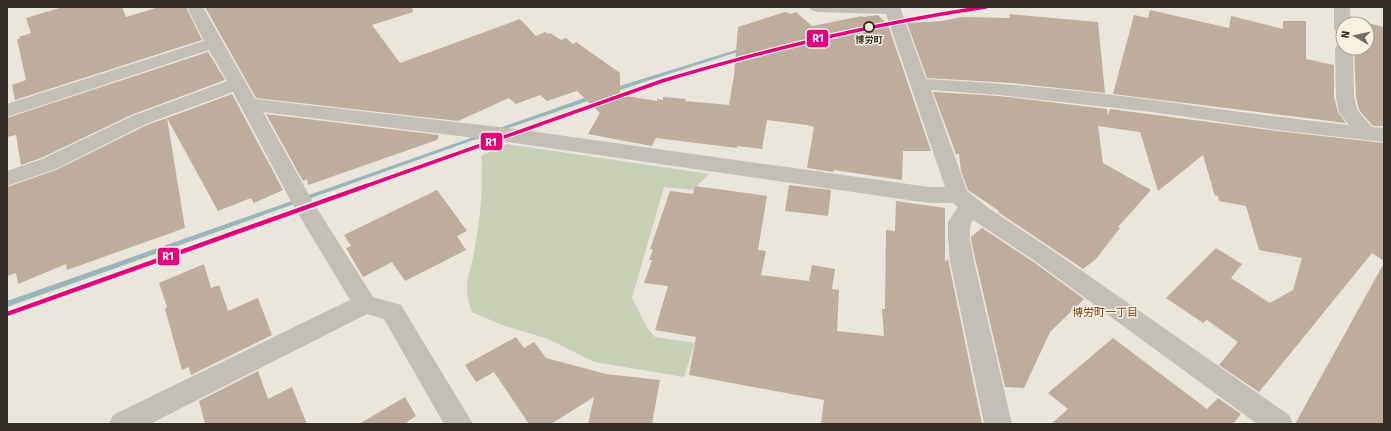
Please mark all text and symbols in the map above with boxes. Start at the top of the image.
north arrow [1335,16,1375,56]
marker: 博労町 [863,21,875,33]
line badge: R1 [806,29,829,48]
text: N [1339,30,1353,39]
text: R1 [812,32,824,45]
place label: 博労町 [855,34,883,45]
line badge: R1 [480,132,503,151]
text: R1 [485,136,497,149]
line badge: R1 [157,247,180,266]
text: R1 [162,250,174,263]
district label: 博労町一丁目 [1072,306,1138,319]

